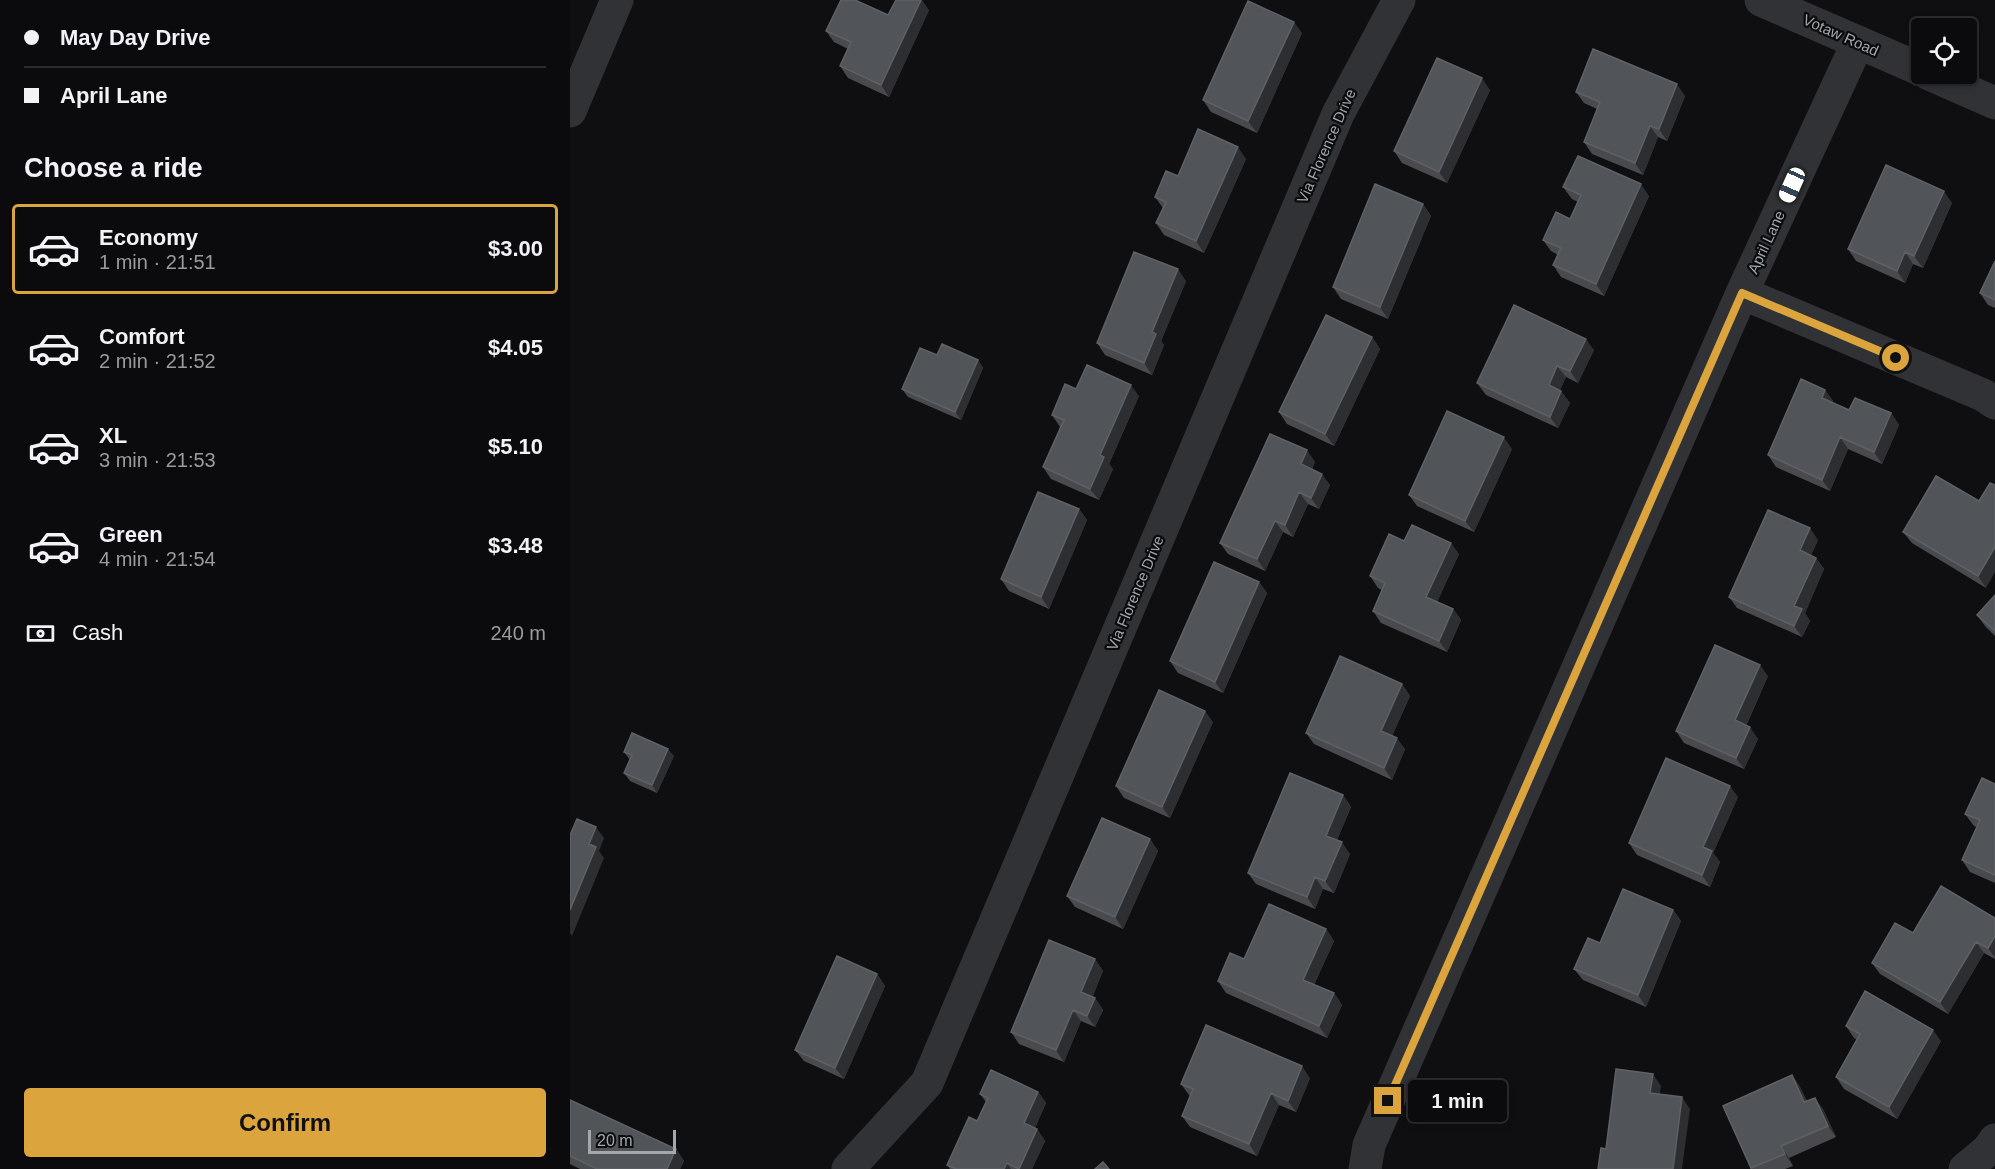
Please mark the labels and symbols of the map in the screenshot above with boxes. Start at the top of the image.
street label: Votaw Road [1801,11,1881,59]
street label: Via Florence Drive [1293,86,1359,206]
car [1776,165,1808,205]
street label: April Lane [1744,208,1788,276]
route start [1882,344,1909,371]
street label: Via Florence Drive [1103,533,1167,653]
callout: 1 min [1409,1080,1508,1122]
route end [1374,1087,1401,1114]
scale bar [588,1127,676,1154]

